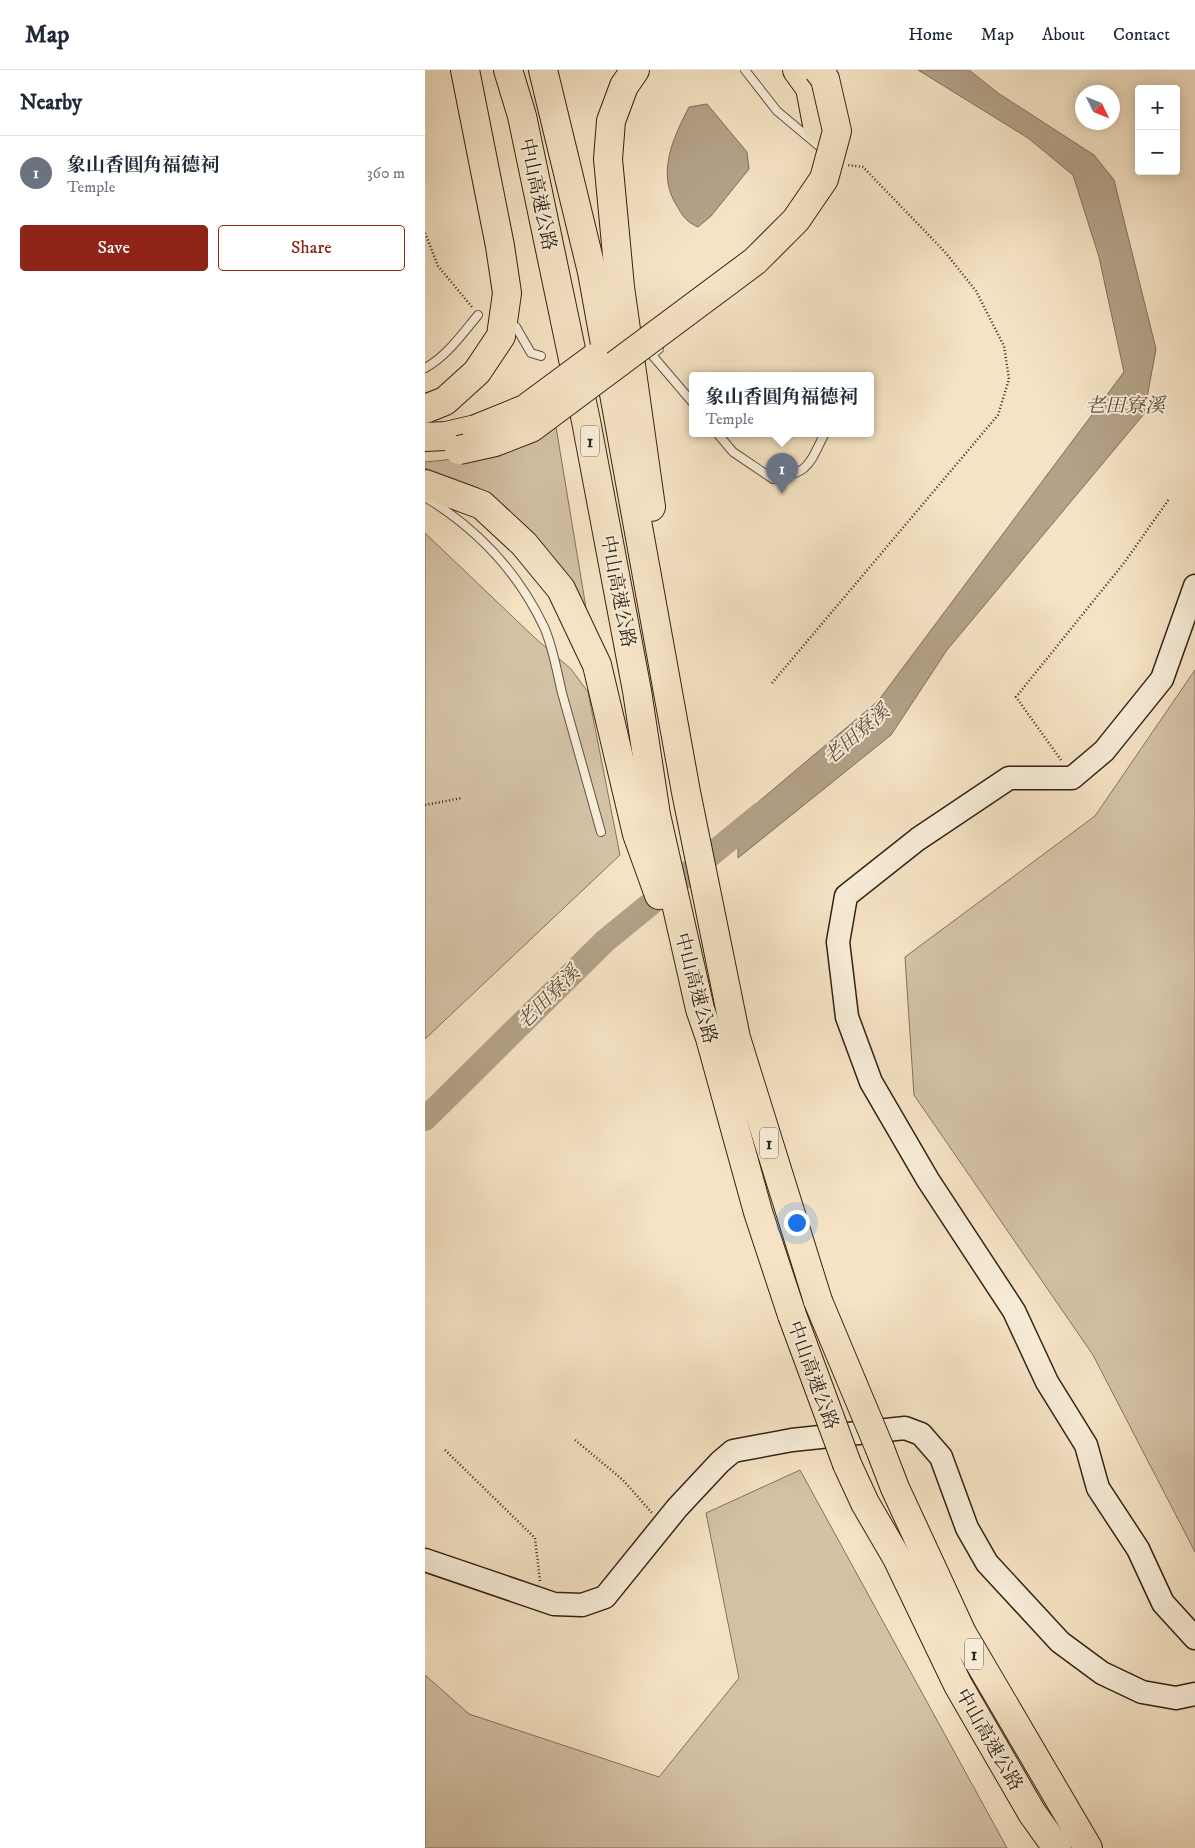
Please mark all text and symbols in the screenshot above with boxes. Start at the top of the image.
text: Map [25,20,69,50]
text: Home [908,24,953,46]
text: Map [981,24,1014,46]
text: About [1042,24,1085,46]
text: Contact [1113,24,1170,46]
north arrow [1075,85,1120,130]
map controls [1135,85,1180,175]
button: + [1135,85,1180,130]
text: Nearby [20,90,82,116]
button: − [1135,130,1180,175]
street label: 中山高速公路 [514,136,561,252]
text: 象山香圓角福德祠 [67,154,219,177]
text: 1 [33,163,39,183]
text: 360 m [367,163,405,183]
text: Temple [67,177,115,197]
button: Save [20,225,208,271]
button: Share [218,225,405,271]
popup [689,372,874,437]
text: 象山香圓角福德祠 [705,386,858,409]
water label: 老田寮溪 [1085,394,1167,419]
text: Temple [705,409,754,429]
road number: 1 [581,426,599,456]
pin: 1 [766,453,798,494]
street label: 中山高速公路 [595,533,640,649]
water label: 老田寮溪 [819,698,897,771]
street label: 中山高速公路 [670,930,721,1046]
water label: 老田寮溪 [512,960,588,1035]
road number: 1 [760,1128,778,1158]
your location [784,1210,810,1236]
street label: 中山高速公路 [782,1318,843,1433]
road number: 1 [965,1638,983,1670]
street label: 中山高速公路 [950,1685,1027,1795]

